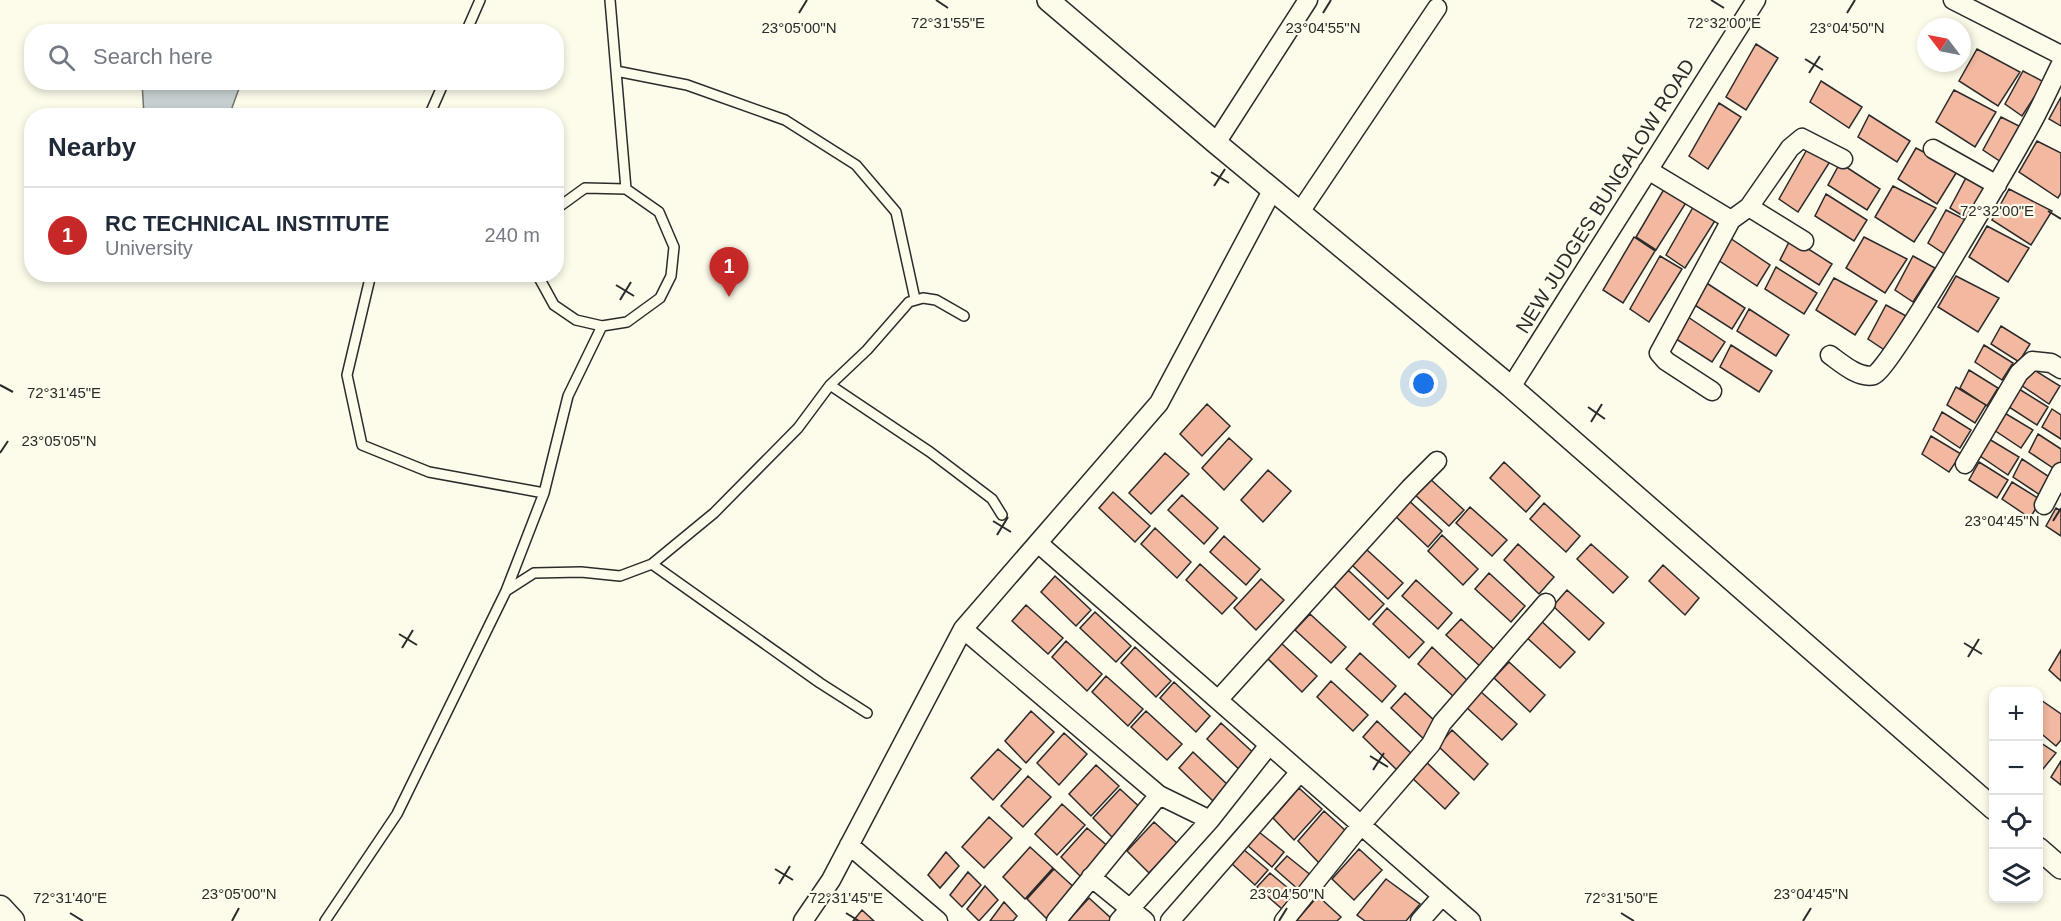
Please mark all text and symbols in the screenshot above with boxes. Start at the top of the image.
text: 72°31'55"E [911,14,985,31]
text: 72°32'00"E [1687,14,1761,31]
north arrow [1917,18,1971,72]
text: 23°05'00"N [761,19,837,36]
text: 23°04'55"N [1285,19,1361,36]
text: 23°04'50"N [1809,19,1885,36]
search box [24,24,564,90]
icon: search [45,41,78,74]
text: Search here [93,44,213,69]
street label: NEW JUDGES BUNGALOW ROAD [1511,55,1699,337]
text: Nearby [48,132,136,162]
text: 72°32'00"E [1960,202,2034,219]
text: RC TECHNICAL INSTITUTE [105,211,389,236]
text: 1 [62,224,73,246]
text: 240 m [484,224,540,246]
text: University [105,237,193,259]
pin: 1 [710,248,748,297]
your location [1409,369,1438,398]
text: 72°31'45"E [27,384,101,401]
text: 23°05'05"N [21,432,97,449]
text: 23°04'45"N [1964,512,2040,529]
map controls [1989,687,2043,903]
button: + [1989,687,2043,741]
button: − [1989,741,2043,795]
button: locate [1989,795,2043,849]
button: layers [1989,849,2043,903]
text: 23°05'00"N [201,885,277,902]
text: 23°04'50"N [1249,885,1325,902]
text: 23°04'45"N [1773,885,1849,902]
text: 72°31'40"E [33,889,107,906]
text: 72°31'45"E [809,889,883,906]
text: 72°31'50"E [1584,889,1658,906]

